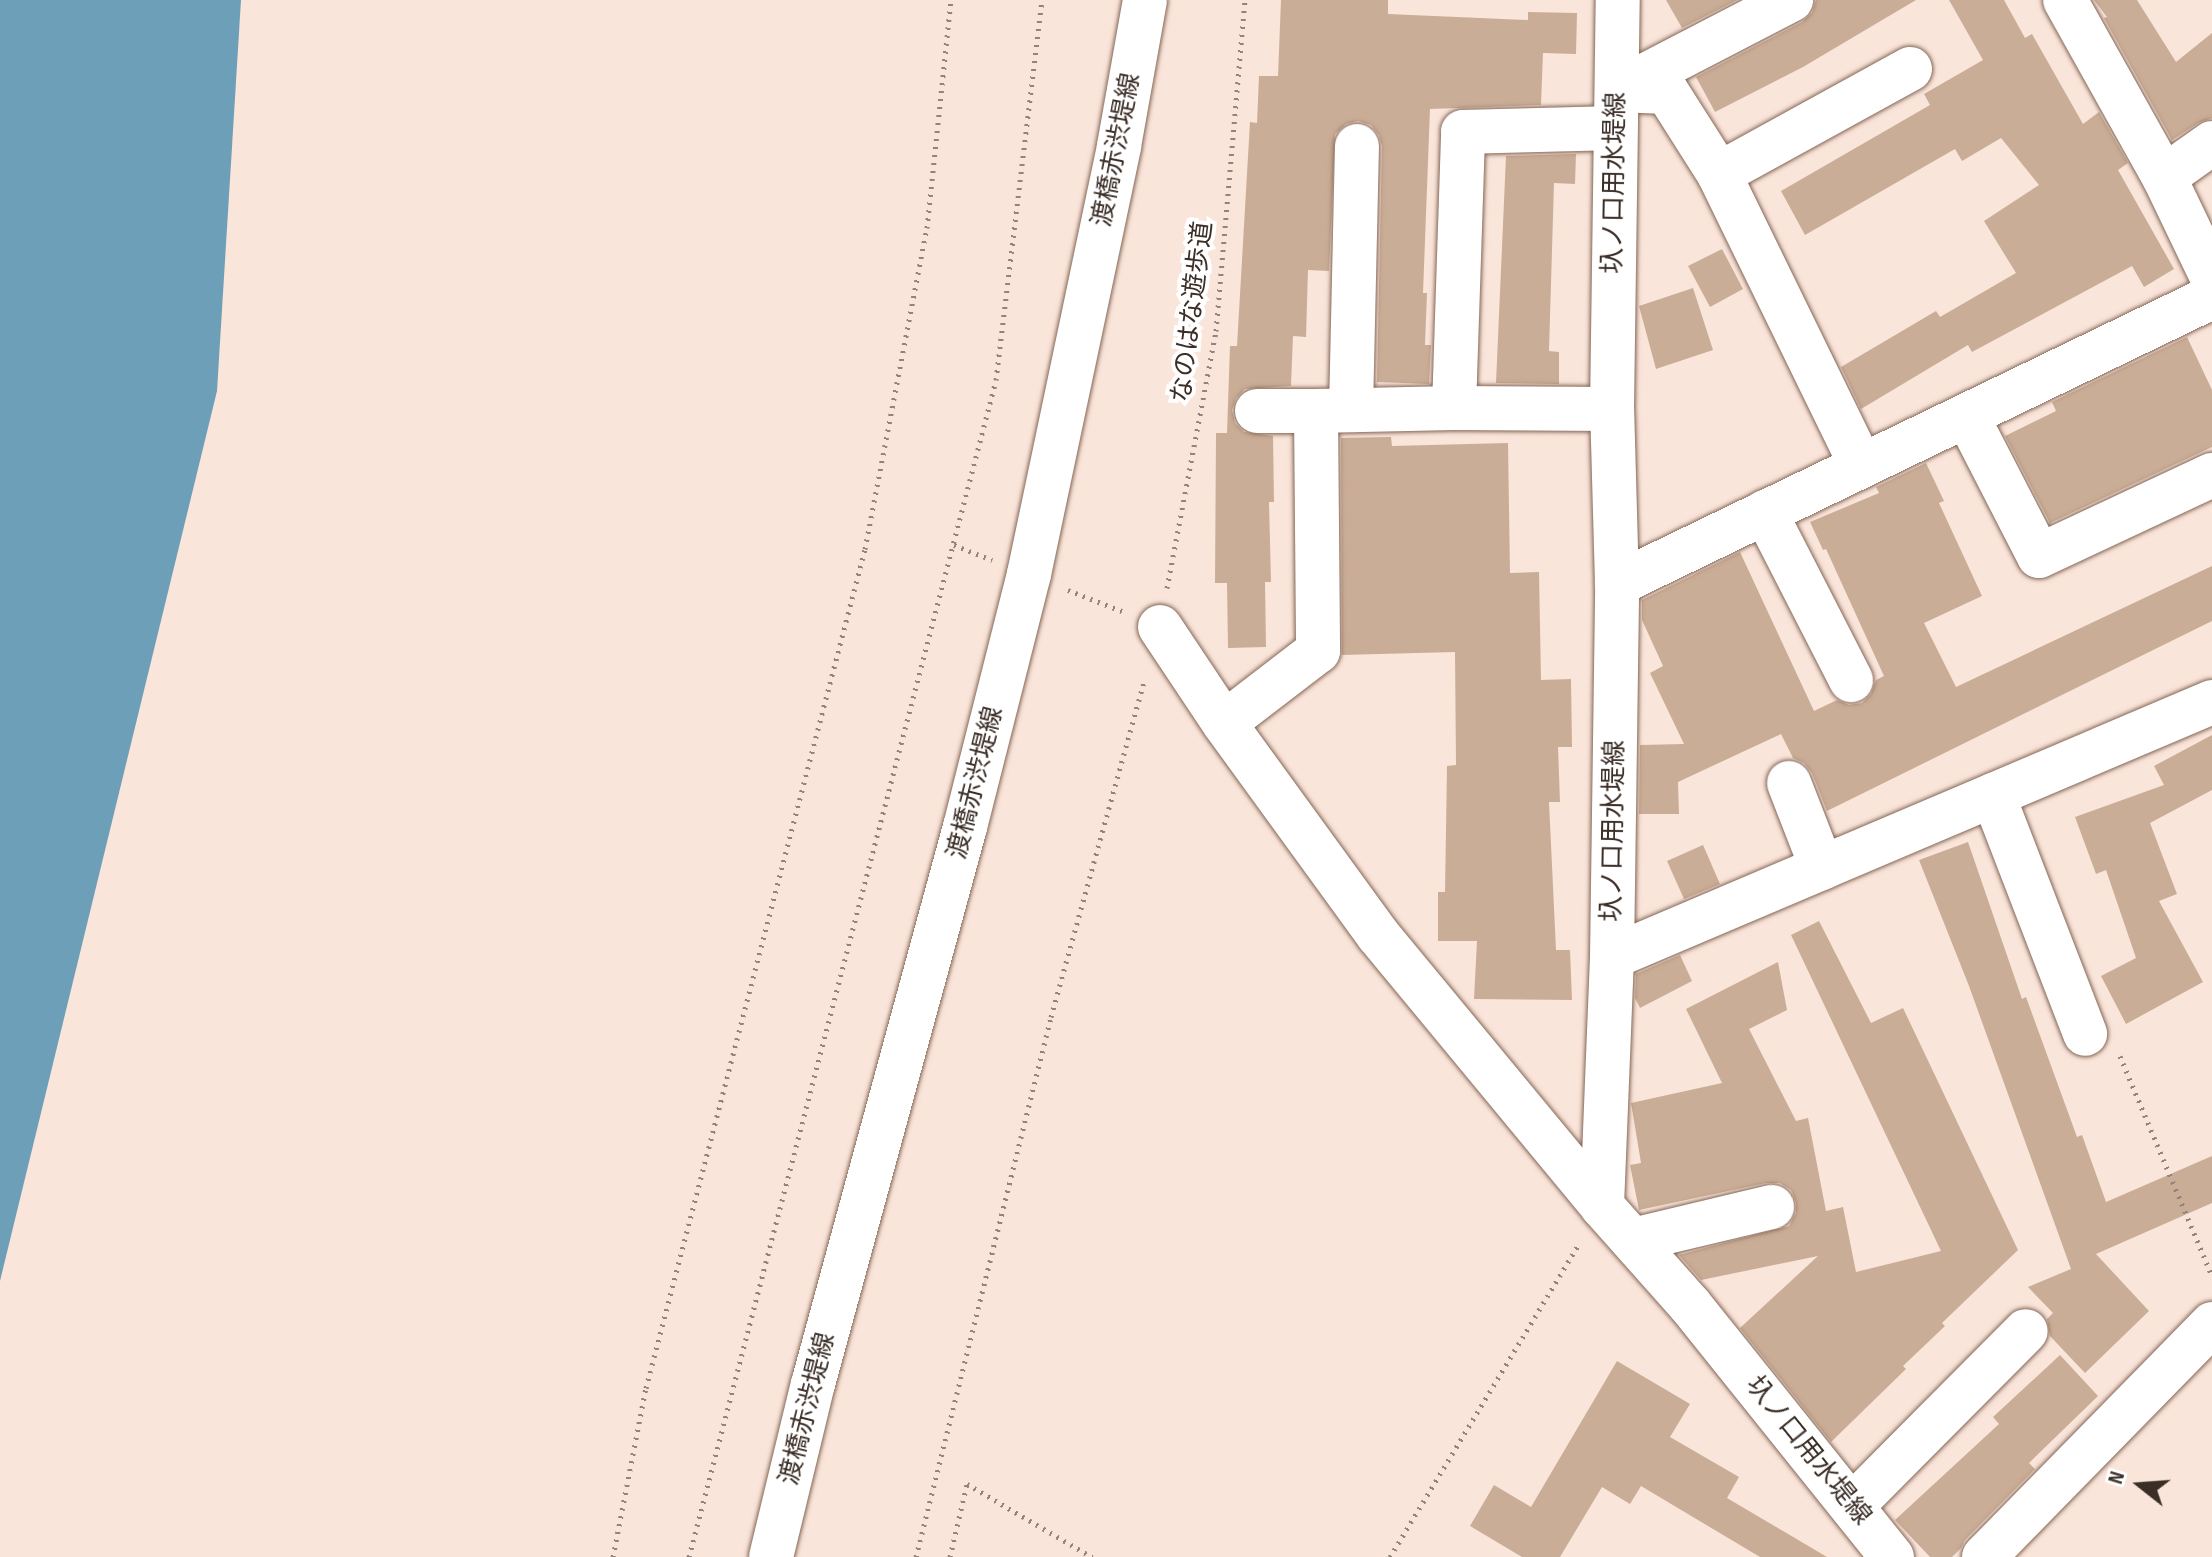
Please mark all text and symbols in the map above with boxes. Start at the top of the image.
street label: 渡橋赤渋堤線 [1087,70,1147,230]
street label: 圦ノ口用水堤線 [1598,92,1632,274]
street label: なのはな遊歩道 [1166,220,1220,404]
street label: 渡橋赤渋堤線 [942,704,1010,862]
street label: 圦ノ口用水堤線 [1597,740,1631,922]
street label: 渡橋赤渋堤線 [774,1330,842,1488]
street label: 圦ノ口用水堤線 [1739,1370,1877,1532]
north arrow [2100,1445,2180,1525]
text: N [2102,1468,2131,1487]

